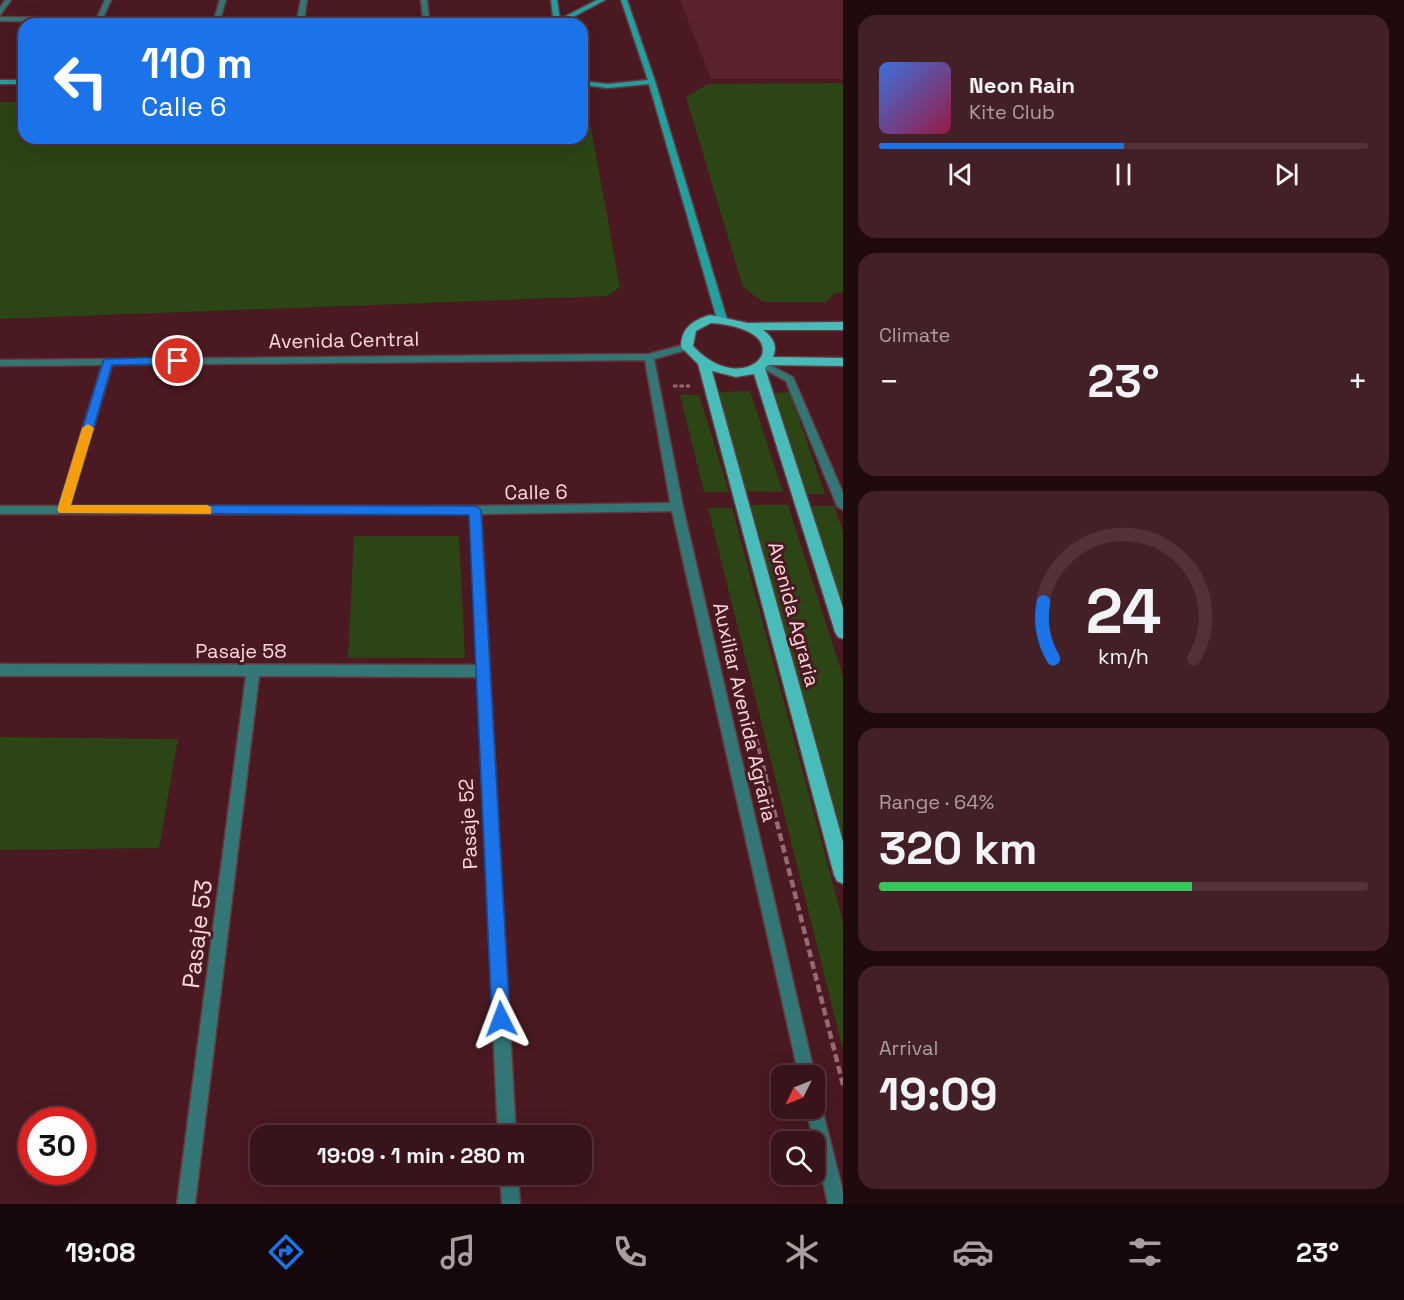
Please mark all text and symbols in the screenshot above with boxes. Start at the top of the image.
text: 110 m [141,37,253,90]
icon: left [42,42,120,120]
text: Neon Rain [969,71,1075,99]
text: Calle 6 [141,89,227,124]
text: Kite Club [969,99,1055,125]
icon: previous [944,158,977,191]
icon: pause [1107,158,1140,191]
icon: next [1270,158,1303,191]
text: Climate [879,322,950,348]
street label: Avenida Central [268,326,420,354]
pin [152,335,203,386]
icon: arrive [161,344,194,377]
text: 23° [1088,353,1159,410]
text: − [879,361,899,403]
text: + [1348,361,1368,403]
street label: Calle 6 [504,478,568,506]
street label: Avenida Agraria [762,539,826,689]
text: 24 [1086,572,1161,651]
street label: Auxiliar Avenida Agraria [707,600,783,824]
street label: Pasaje 58 [195,638,287,664]
text: km/h [1098,643,1149,670]
street label: Pasaje 52 [453,778,483,870]
text: Range · 64% [879,789,994,815]
text: 320 km [879,820,1038,877]
street label: Pasaje 53 [175,878,219,990]
position arrow [469,987,533,1051]
text: Arrival [879,1035,938,1061]
north arrow [771,1065,825,1119]
map controls [771,1065,825,1185]
text: 19:09 [879,1066,998,1123]
speed limit sign: 30 [18,1107,96,1185]
button: search [771,1131,825,1185]
text: 19:09 · 1 min · 280 m [317,1141,525,1169]
icon: directions [265,1231,307,1273]
icon: music [437,1231,479,1273]
icon: phone [609,1231,651,1273]
icon: climate [781,1231,823,1273]
icon: car [952,1231,994,1273]
icon: filters [1124,1231,1166,1273]
text: 19:08 [65,1235,136,1270]
text: 23° [1296,1235,1339,1270]

